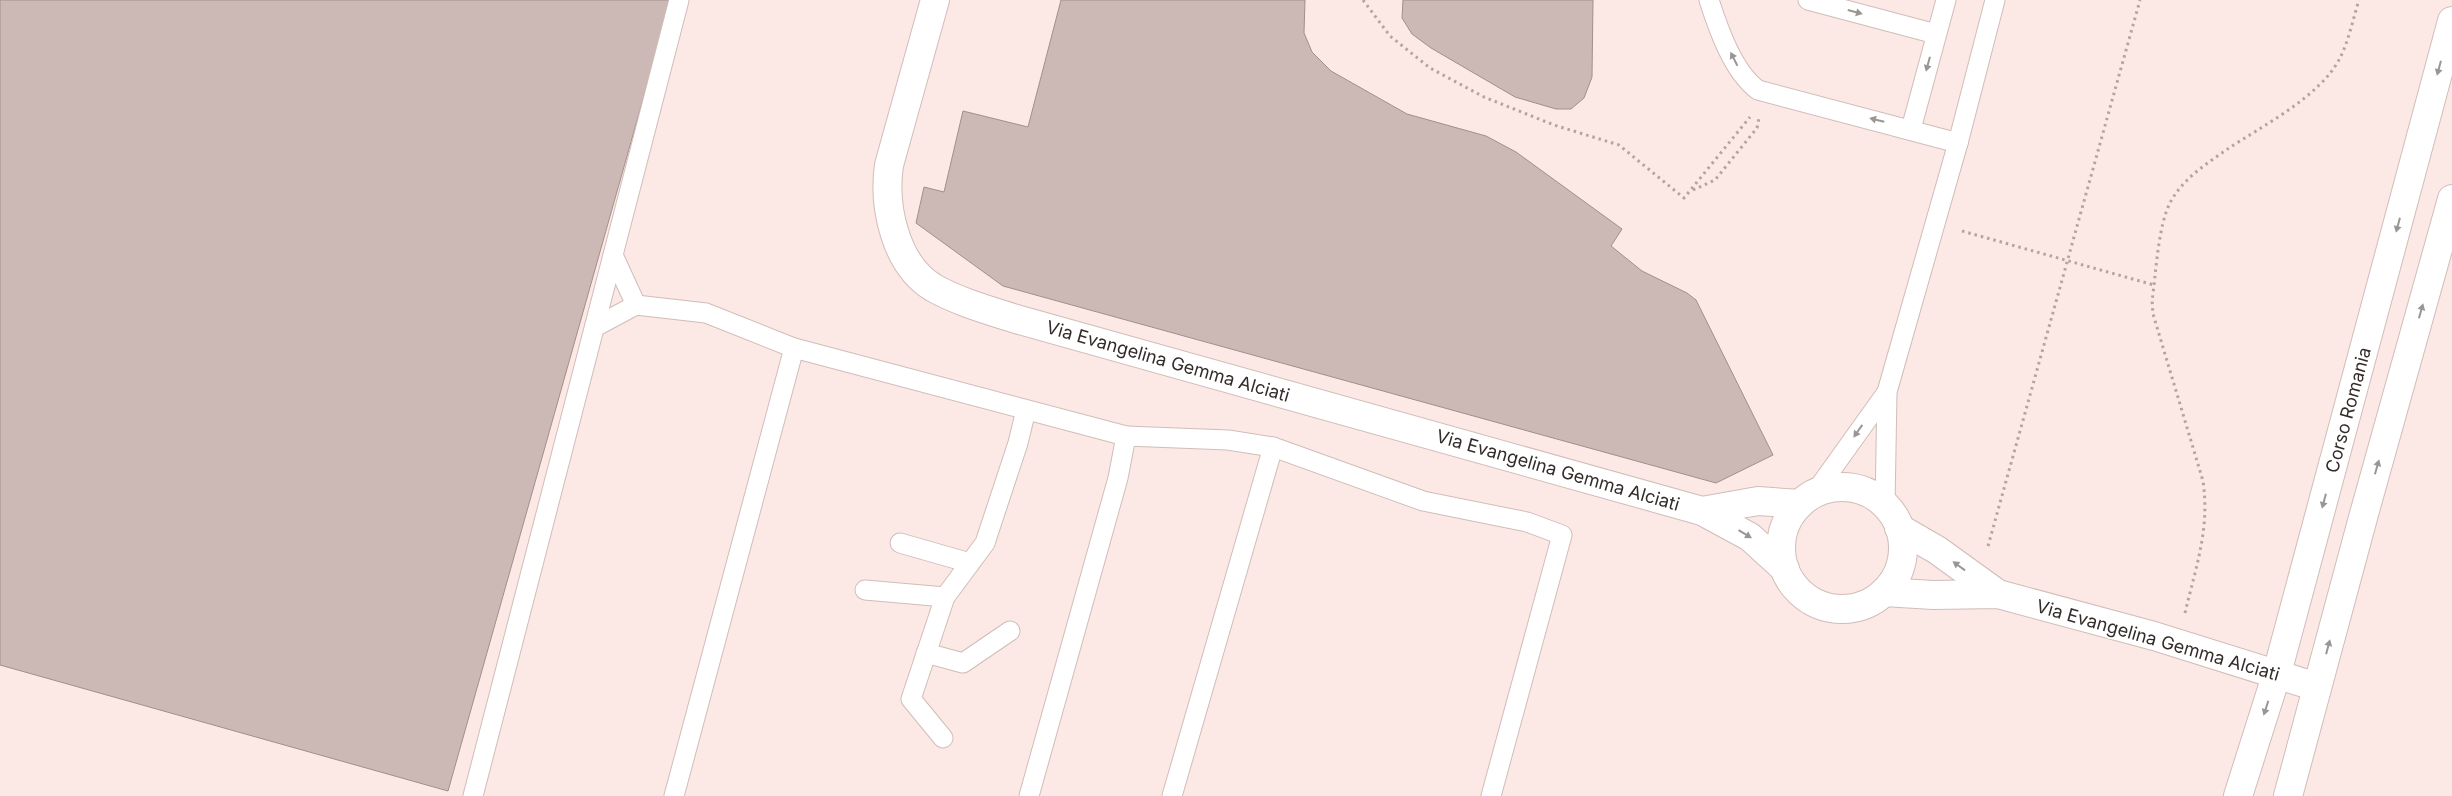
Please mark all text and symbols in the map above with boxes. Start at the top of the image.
one-way arrow [1847,9,1862,17]
one-way arrow [1730,52,1738,66]
one-way arrow [1924,56,1932,71]
one-way arrow [2435,61,2443,76]
one-way arrow [1870,116,1885,124]
one-way arrow [2393,218,2401,233]
one-way arrow [2417,303,2425,318]
street label: Via Evangelina Gemma Alciati [1044,316,1292,406]
street label: Corso Romania [2321,345,2375,475]
one-way arrow [1853,424,1863,438]
street label: Via Evangelina Gemma Alciati [1434,425,1682,515]
one-way arrow [2373,460,2381,475]
one-way arrow [2320,493,2328,508]
one-way arrow [1738,530,1751,539]
one-way arrow [1953,560,1966,571]
street label: Via Evangelina Gemma Alciati [2034,595,2282,685]
one-way arrow [2324,640,2332,655]
one-way arrow [2262,700,2270,715]

